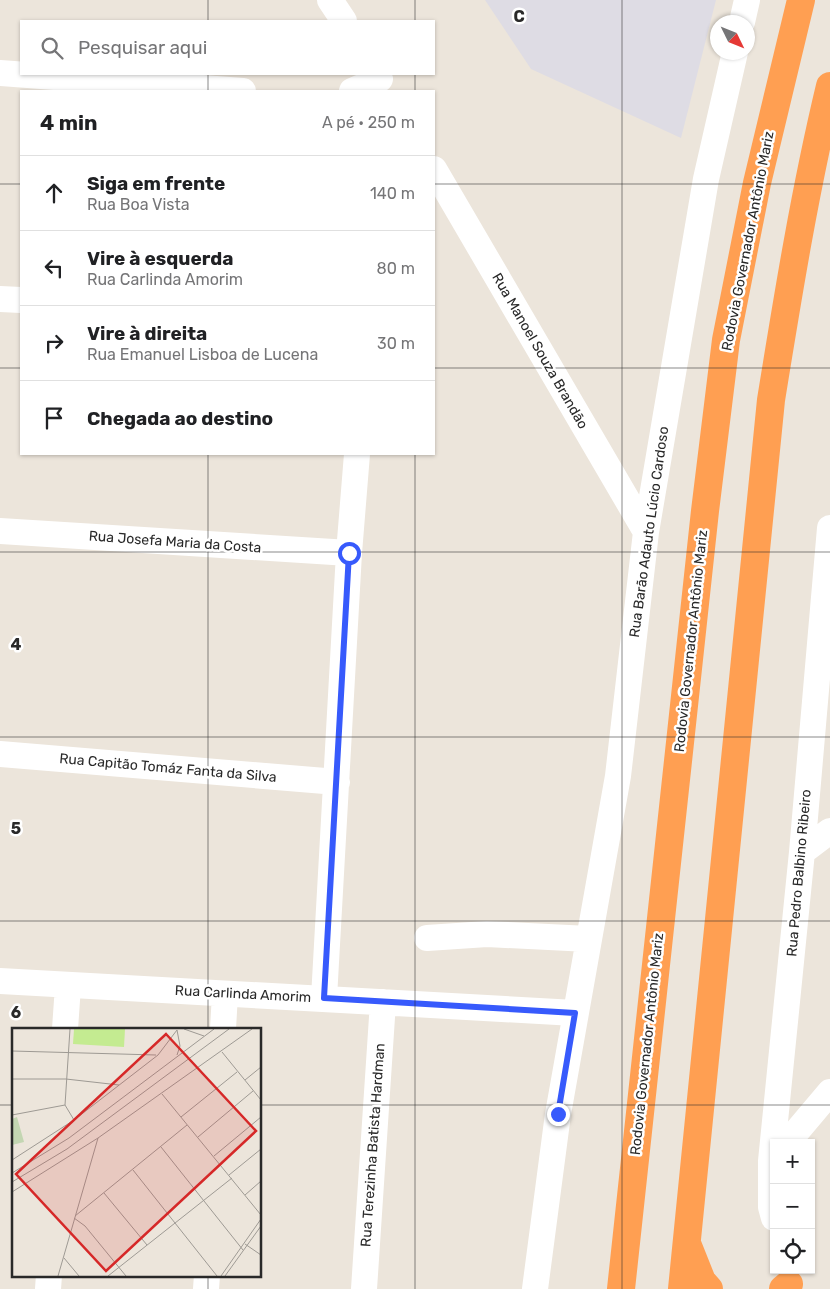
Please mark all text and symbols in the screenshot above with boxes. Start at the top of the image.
text: C [513,7,525,26]
north arrow [710,15,755,60]
search box [20,20,435,75]
icon: search [38,34,66,62]
text: Pesquisar aqui [78,36,207,59]
text: 4 min [40,110,98,135]
text: A pé · 250 m [322,113,415,132]
street label: Rodovia Governador Antônio Mariz [718,130,778,352]
text: Siga em frente [87,172,225,195]
icon: ahead [40,179,68,207]
text: 140 m [370,184,415,203]
text: Rua Boa Vista [87,195,190,214]
text: Vire à esquerda [87,247,234,270]
icon: left [40,254,68,282]
text: 80 m [377,259,415,278]
text: Rua Carlinda Amorim [87,270,243,289]
street label: Rua Manoel Souza Brandão [488,270,592,432]
text: Vire à direita [87,322,207,345]
icon: right [40,329,68,357]
text: 30 m [377,334,415,353]
text: Rua Emanuel Lisboa de Lucena [87,345,318,364]
icon: arrive [40,404,68,432]
text: Chegada ao destino [87,407,273,430]
street label: Rua Barão Adauto Lúcio Cardoso [626,425,672,639]
street label: Rua Josefa Maria da Costa [88,527,262,557]
street label: Rodovia Governador Antônio Mariz [671,529,711,753]
route start [338,542,361,565]
text: 4 [11,635,22,654]
street label: Rua Capitão Tomáz Fanta da Silva [59,750,277,786]
street label: Rua Pedro Balbino Ribeiro [783,789,815,957]
text: 5 [11,819,21,838]
street label: Rodovia Governador Antônio Mariz [627,932,667,1156]
street label: Rua Carlinda Amorim [174,982,312,1006]
text: 6 [11,1003,21,1022]
inset map [12,1028,261,1276]
street label: Rua Terezinha Batista Hardman [357,1043,389,1247]
route end [547,1103,570,1126]
map controls [770,1139,815,1274]
button: + [770,1139,815,1184]
button: − [770,1184,815,1229]
button: locate [770,1229,815,1274]

